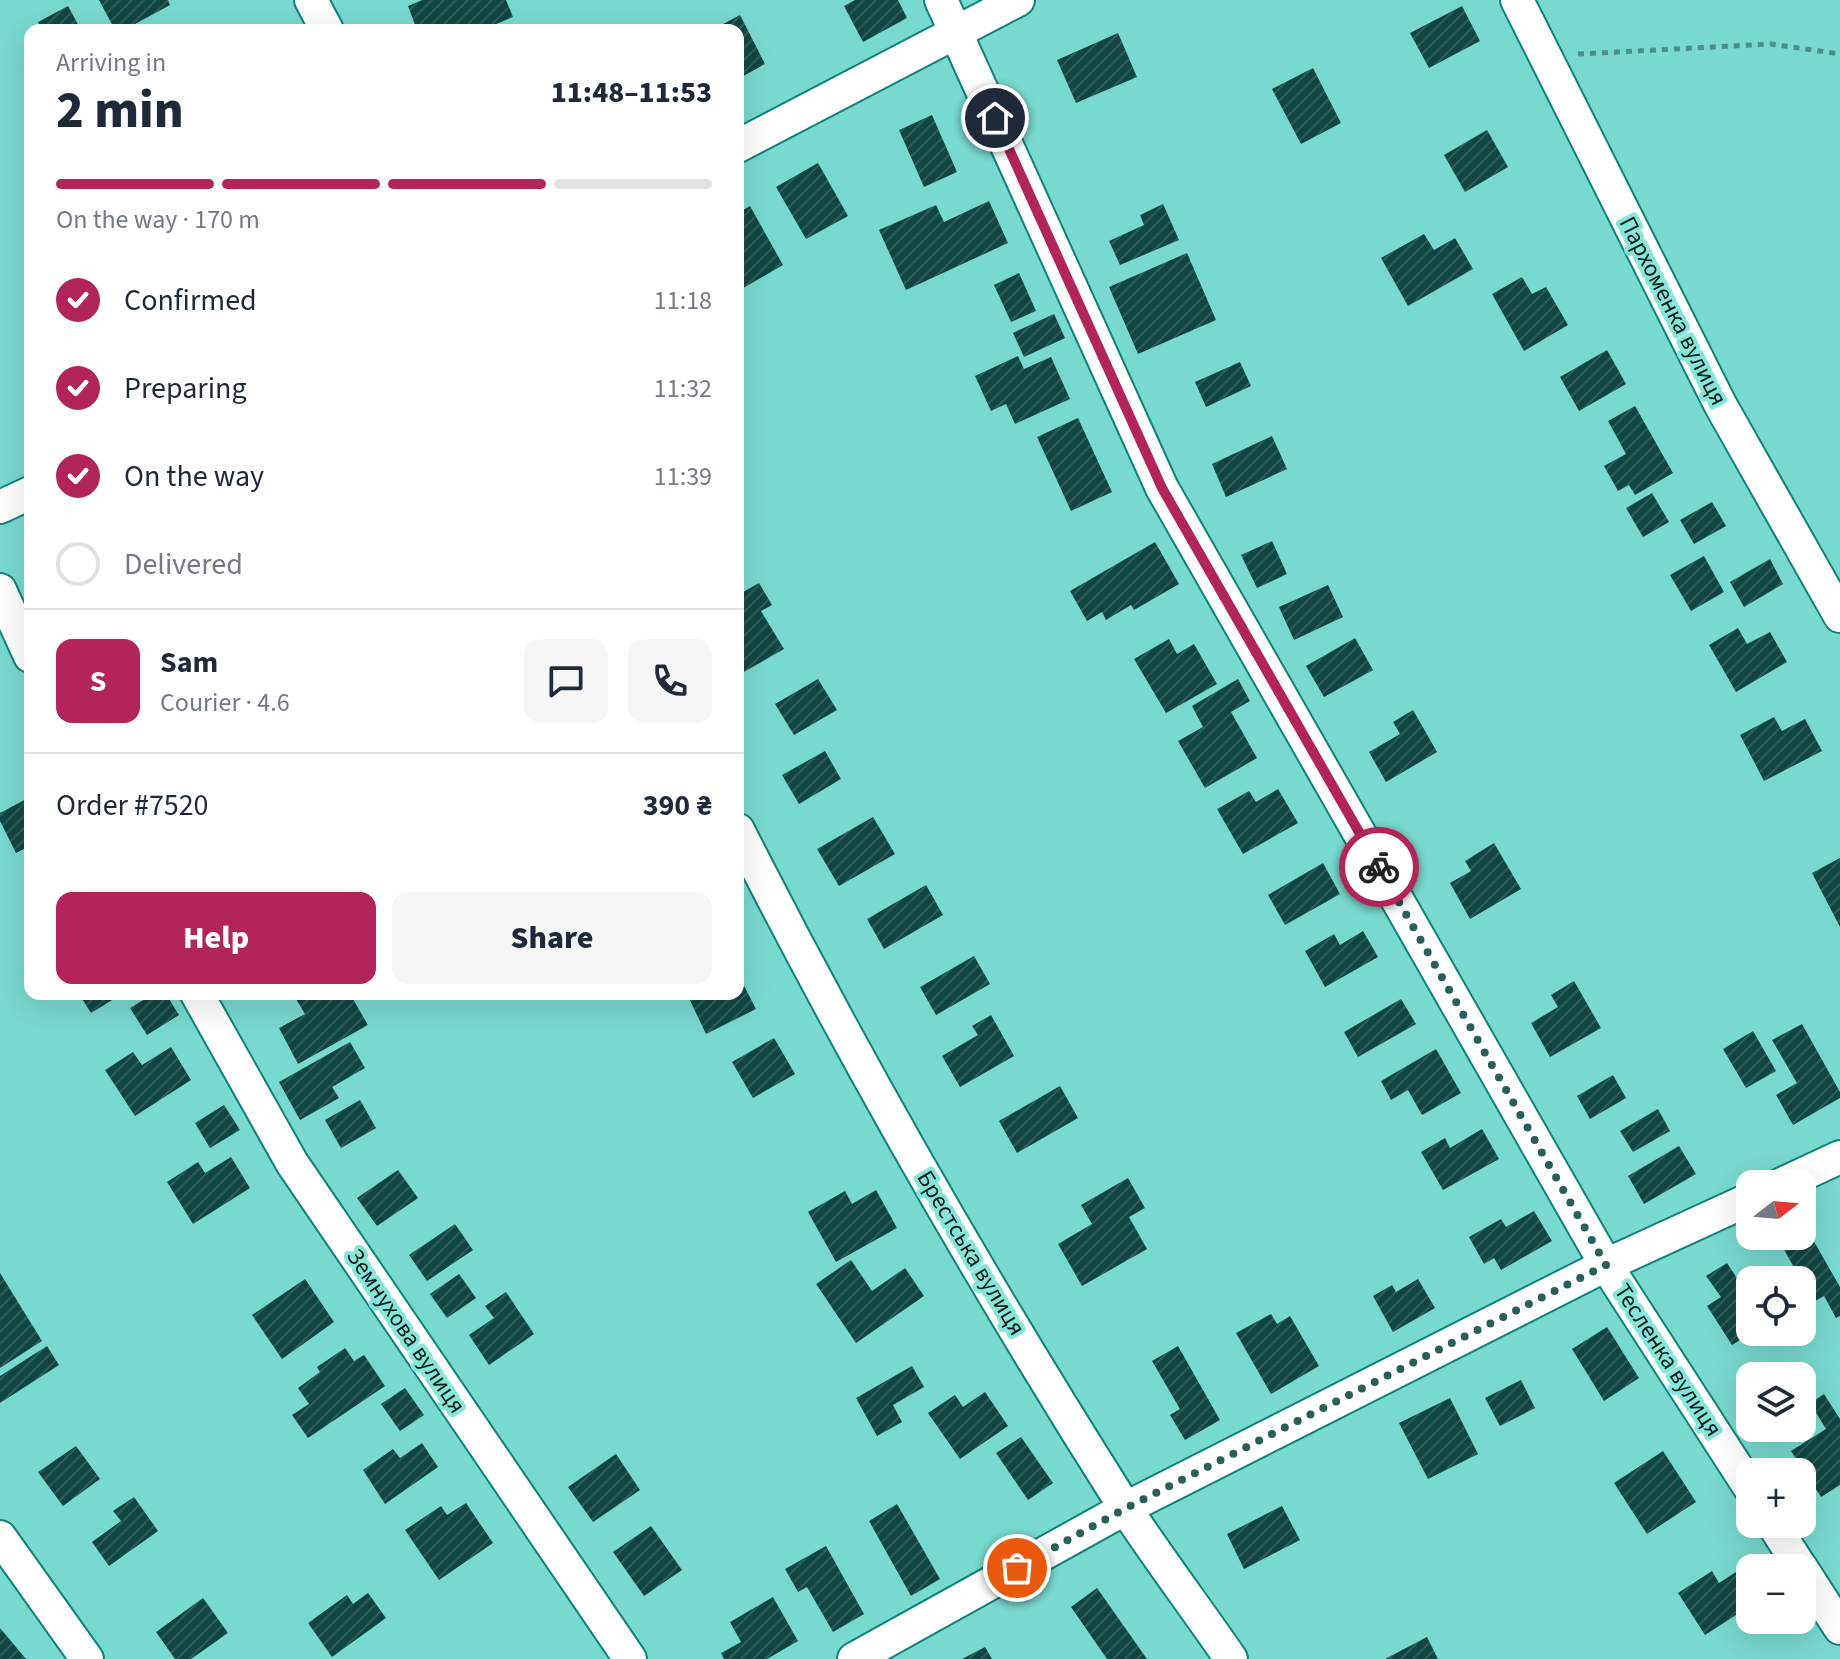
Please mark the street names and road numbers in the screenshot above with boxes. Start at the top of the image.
street label: Пархоменка вулиця [1610,210,1736,412]
street label: Брестська вулиця [908,1164,1034,1342]
street label: Земнухова вулиця [338,1242,474,1420]
street label: Тесленка вулиця [1605,1277,1731,1443]

